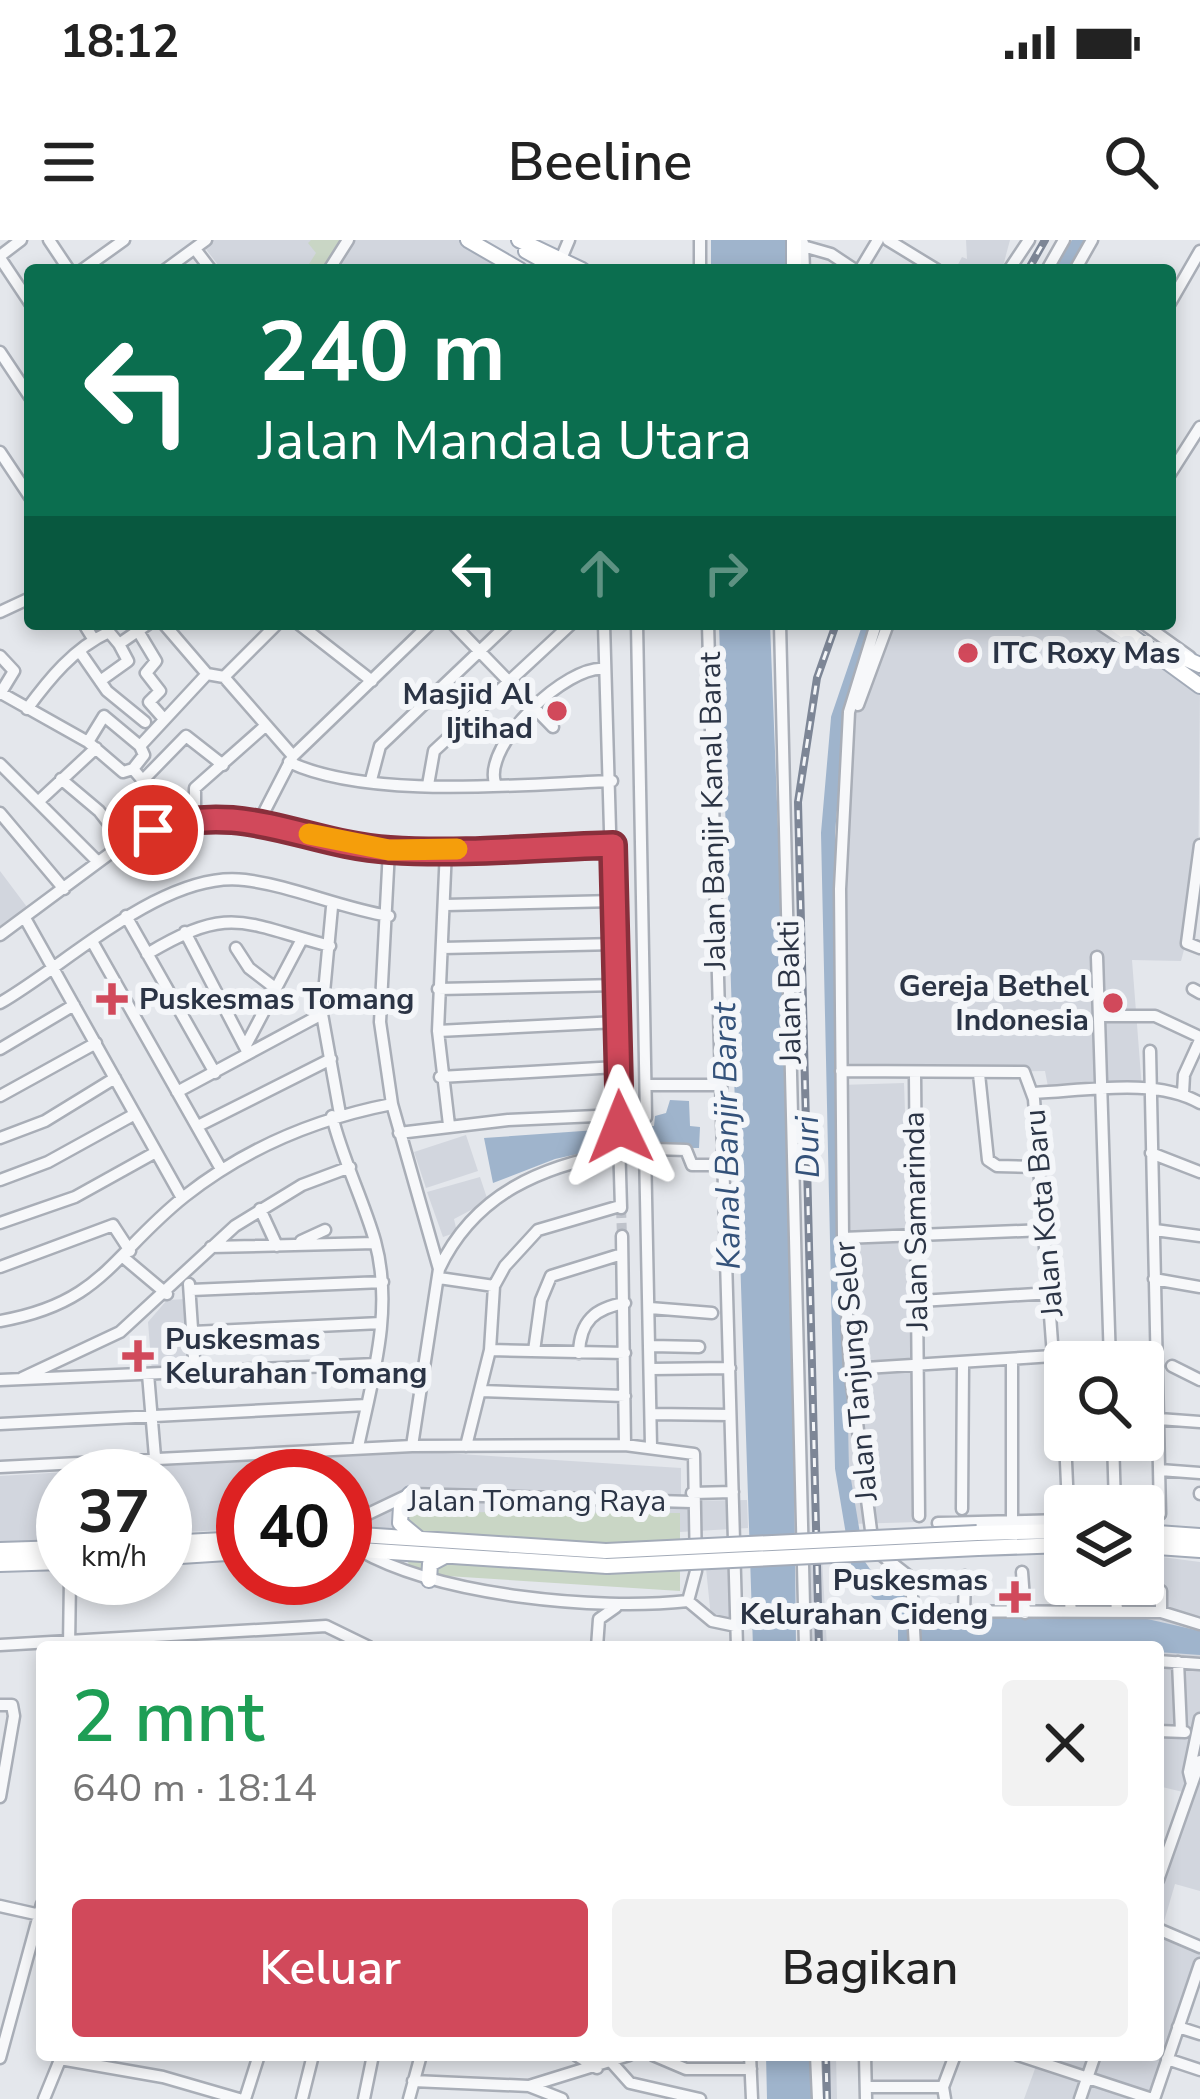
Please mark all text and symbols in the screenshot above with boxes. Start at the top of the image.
text: 18:12 [60,12,179,73]
text: Beeline [508,125,692,199]
icon: menu [36,129,102,195]
icon: search [1098,129,1164,195]
text: 240 m [258,295,506,410]
icon: left [60,312,216,468]
text: Jalan Mandala Utara [258,404,752,478]
icon: left [441,540,507,606]
icon: ahead [567,540,633,606]
icon: right [693,540,759,606]
place label: ITC Roxy Mas [992,633,1180,674]
marker: ITC Roxy Mas [955,640,981,666]
street label: Jalan Banjir Kanal Barat [690,651,736,971]
place label: Masjid Al Ijtihad [403,674,533,749]
marker: Masjid Al Ijtihad [544,698,570,724]
pin [102,779,204,881]
icon: arrive [120,797,186,863]
street label: Jalan Bakti [768,920,812,1065]
place label: Gereja Bethel Indonesia [899,966,1089,1041]
place label: Puskesmas Tomang [139,979,414,1020]
marker: Puskesmas Tomang [96,983,128,1015]
marker: Gereja Bethel Indonesia [1100,990,1126,1016]
water label: Kanal Banjir Barat [702,1000,752,1270]
position arrow [557,1064,683,1190]
street label: Jalan Kota Baru [1015,1108,1074,1319]
street label: Jalan Samarinda [894,1111,938,1332]
water label: Duri [785,1115,831,1179]
street label: Jalan Tanjung Selor [824,1239,888,1504]
place label: Puskesmas Kelurahan Tomang [165,1319,427,1394]
marker: Puskesmas Kelurahan Tomang [122,1340,154,1372]
map controls [1044,1341,1164,1605]
button: search [1044,1341,1164,1461]
speed limit sign: 40 [216,1449,372,1605]
text: 37 [78,1471,150,1553]
street label: Jalan Tomang Raya [407,1481,666,1522]
button: layers [1044,1485,1164,1605]
text: km/h [81,1536,147,1577]
place label: Puskesmas Kelurahan Cideng [740,1560,988,1635]
marker: Puskesmas Kelurahan Cideng [999,1581,1031,1613]
text: 2 mnt [72,1668,264,1766]
button: close [1002,1680,1128,1806]
text: 640 m · 18:14 [72,1762,317,1815]
button: Keluar [72,1899,588,2037]
button: Bagikan [612,1899,1128,2037]

